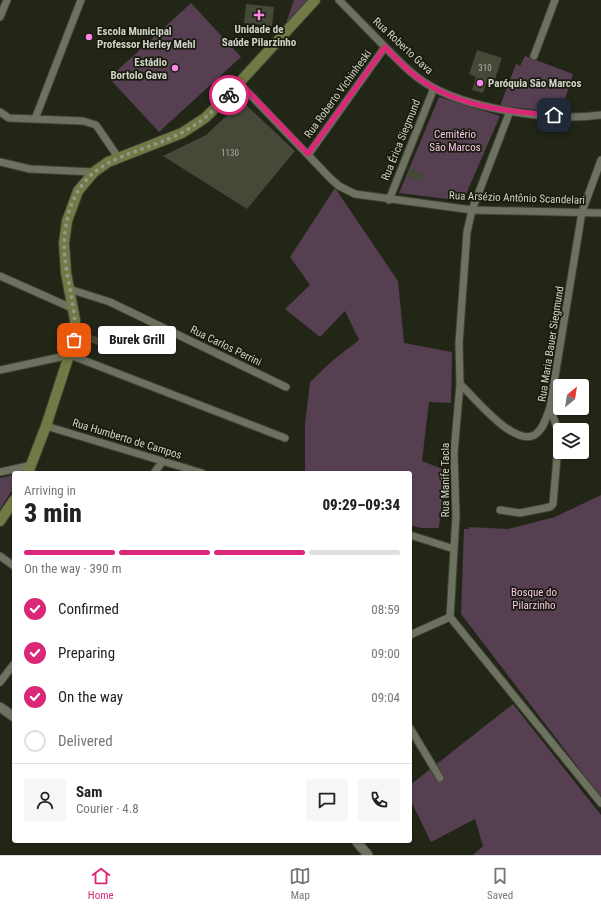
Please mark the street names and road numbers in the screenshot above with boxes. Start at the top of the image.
street label: Rua Roberto Gava [370,15,436,77]
street label: Rua Roberto Vichinheski [302,47,374,141]
street label: Rua Érica Siegmund [379,98,423,182]
street label: Rua Arsézio Antônio Scandelari [449,189,585,207]
street label: Rua Maria Bauer Siegmund [535,285,567,403]
street label: Rua Carlos Perrini [188,323,264,369]
street label: Rua Humberto de Campos [71,416,183,462]
street label: Rua Manife Tacla [439,443,452,517]

